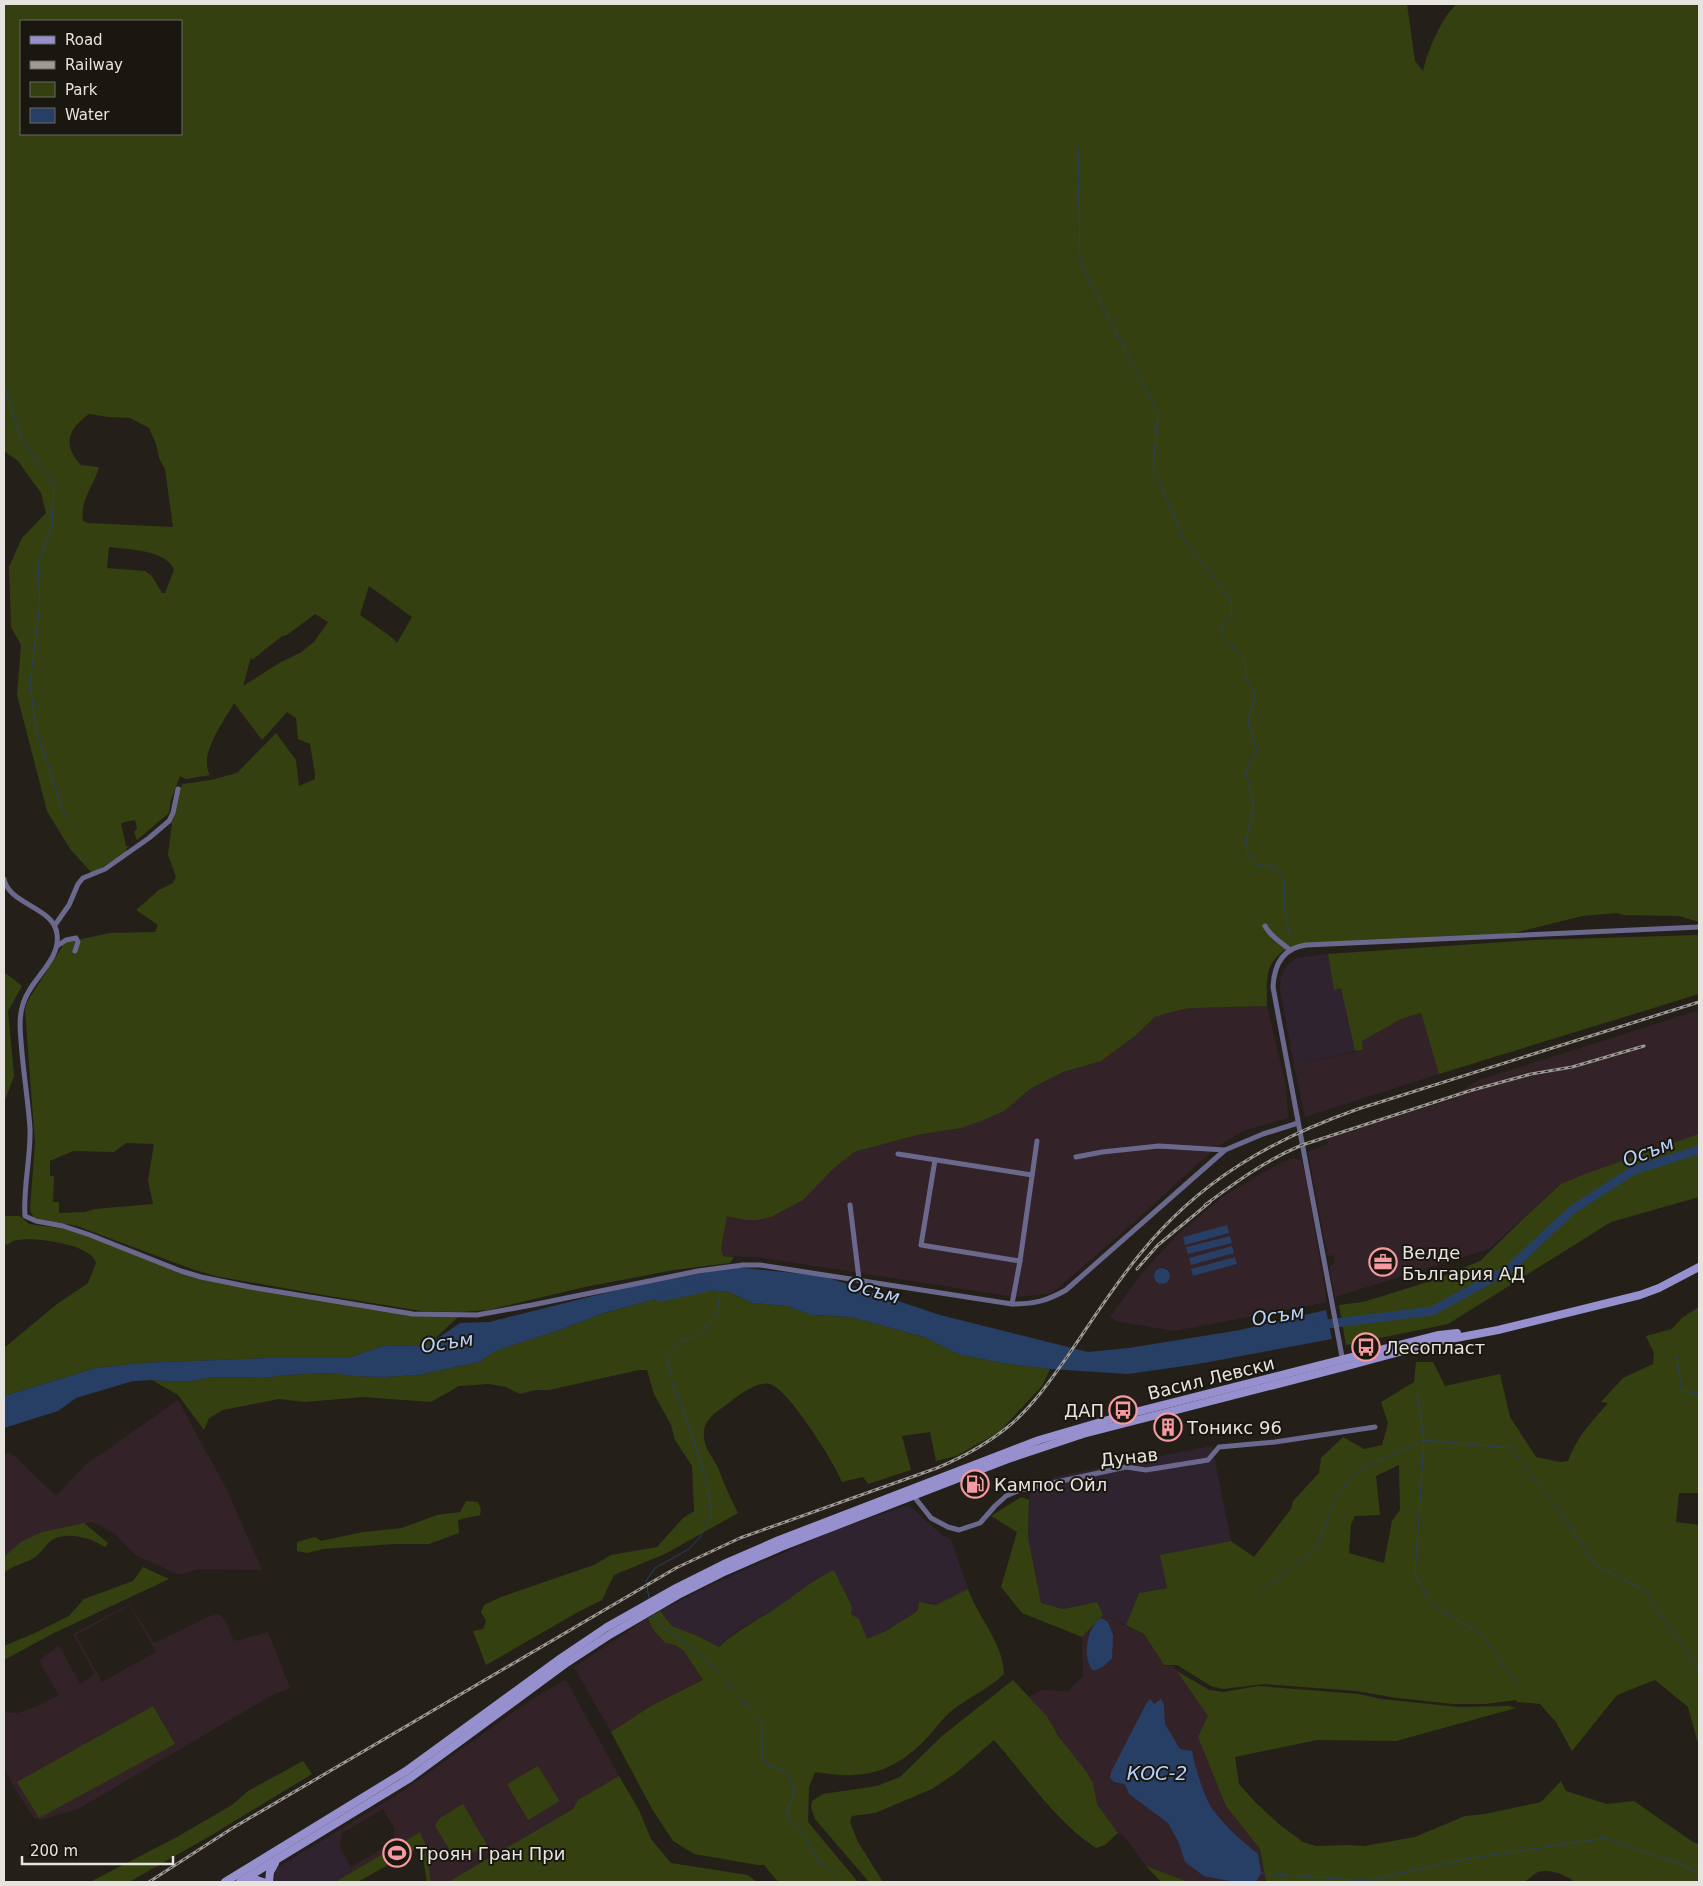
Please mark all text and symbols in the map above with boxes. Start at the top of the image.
legend [20,20,182,135]
text: Road [65,31,103,49]
text: Railway [65,56,123,74]
text: Park [65,81,98,99]
text: Water [65,106,110,124]
water label: Осъм [1619,1131,1677,1171]
place label: Велде България АД [1402,1242,1525,1284]
office icon: Велде България АД [1368,1247,1398,1277]
water label: Осъм [845,1272,903,1308]
water label: Осъм [1250,1300,1306,1330]
water label: Осъм [419,1327,475,1357]
bus stop icon: Лесопласт [1351,1332,1381,1362]
place label: Лесопласт [1385,1337,1485,1358]
street label: Васил Левски [1145,1352,1277,1404]
bus stop icon: ДАП [1108,1395,1138,1425]
place label: ДАП [1064,1400,1104,1421]
building icon: Тоникс 96 [1153,1412,1183,1442]
place label: Тоникс 96 [1186,1417,1282,1438]
street label: Дунав [1099,1444,1159,1470]
fuel station icon: Кампос Ойл [960,1469,990,1499]
place label: Кампос Ойл [994,1474,1107,1495]
water label: КОС-2 [1127,1762,1187,1784]
scale bar [22,1834,174,1866]
sports icon: Троян Гран При [382,1838,412,1868]
text: 200 m [30,1842,78,1860]
place label: Троян Гран При [415,1843,565,1864]

